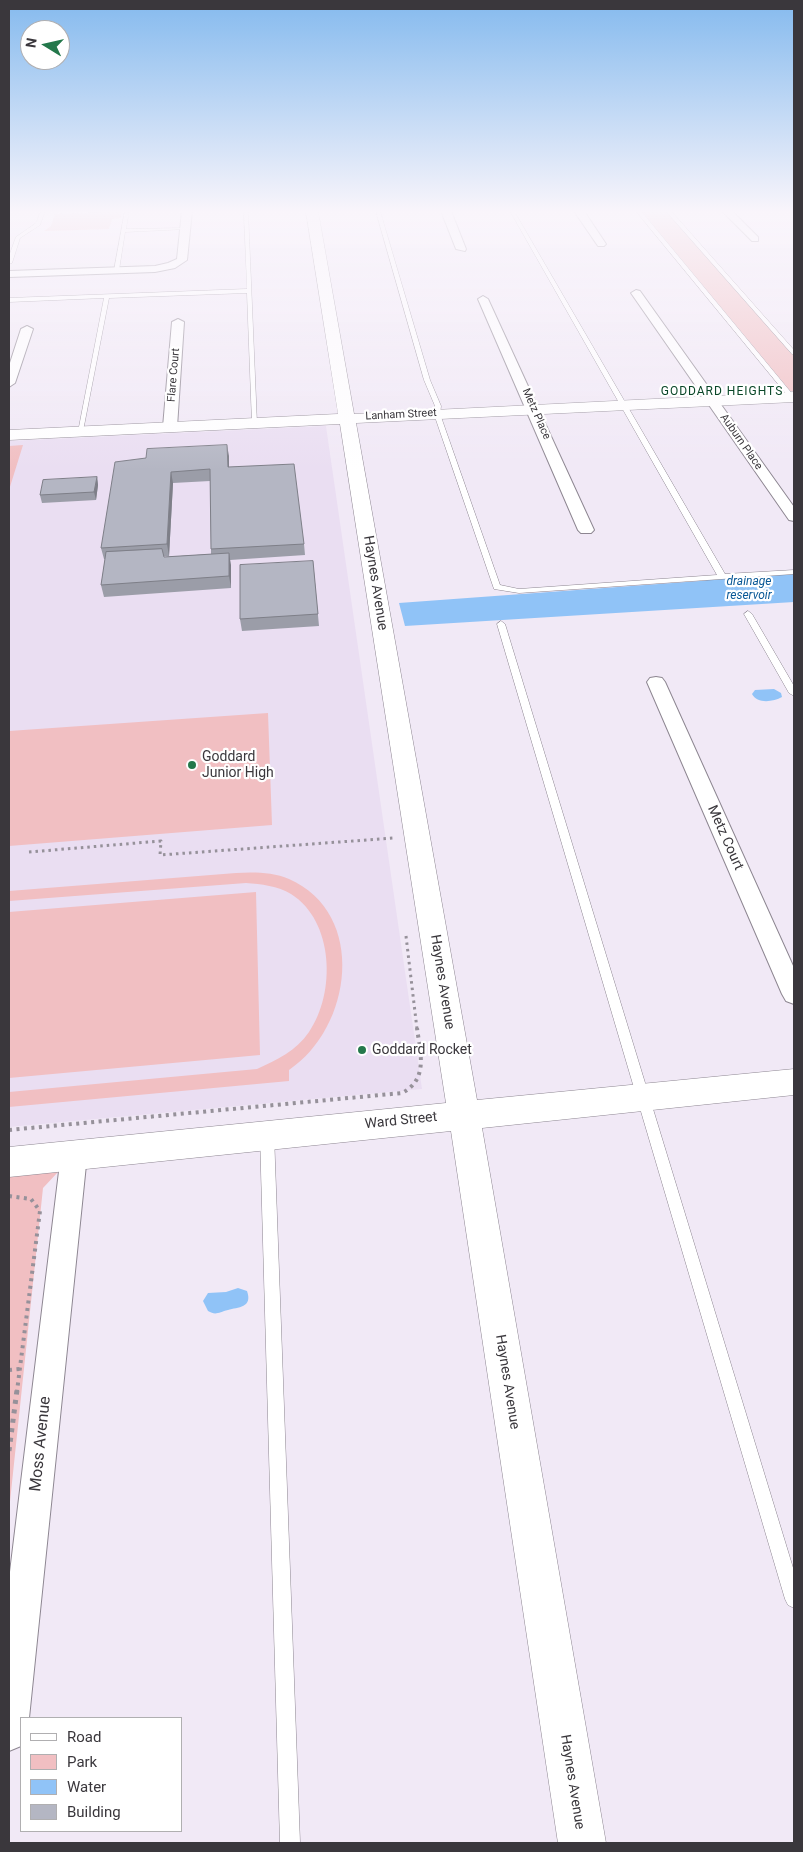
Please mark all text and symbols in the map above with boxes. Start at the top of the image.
north arrow [20,20,70,70]
text: N [22,37,40,49]
street label: Flare Court [165,348,183,402]
district label: GODDARD HEIGHTS [659,385,785,399]
street label: Metz Place [519,386,553,442]
street label: Lanham Street [365,407,437,423]
street label: Auburn Place [717,412,765,472]
street label: Haynes Avenue [359,534,391,632]
water label: drainage reservoir [726,575,772,603]
place label: Goddard Junior High [202,749,274,782]
marker: Goddard Junior High [186,759,198,771]
street label: Metz Court [703,803,747,873]
street label: Haynes Avenue [426,933,458,1031]
place label: Goddard Rocket [372,1042,472,1058]
marker: Goddard Rocket [356,1044,368,1056]
street label: Ward Street [364,1109,438,1133]
street label: Haynes Avenue [491,1333,523,1431]
street label: Moss Avenue [26,1395,56,1493]
legend [20,1717,182,1832]
text: Road [67,1728,101,1746]
street label: Haynes Avenue [556,1733,588,1831]
text: Park [67,1753,97,1771]
text: Water [67,1778,106,1796]
text: Building [67,1803,121,1821]

